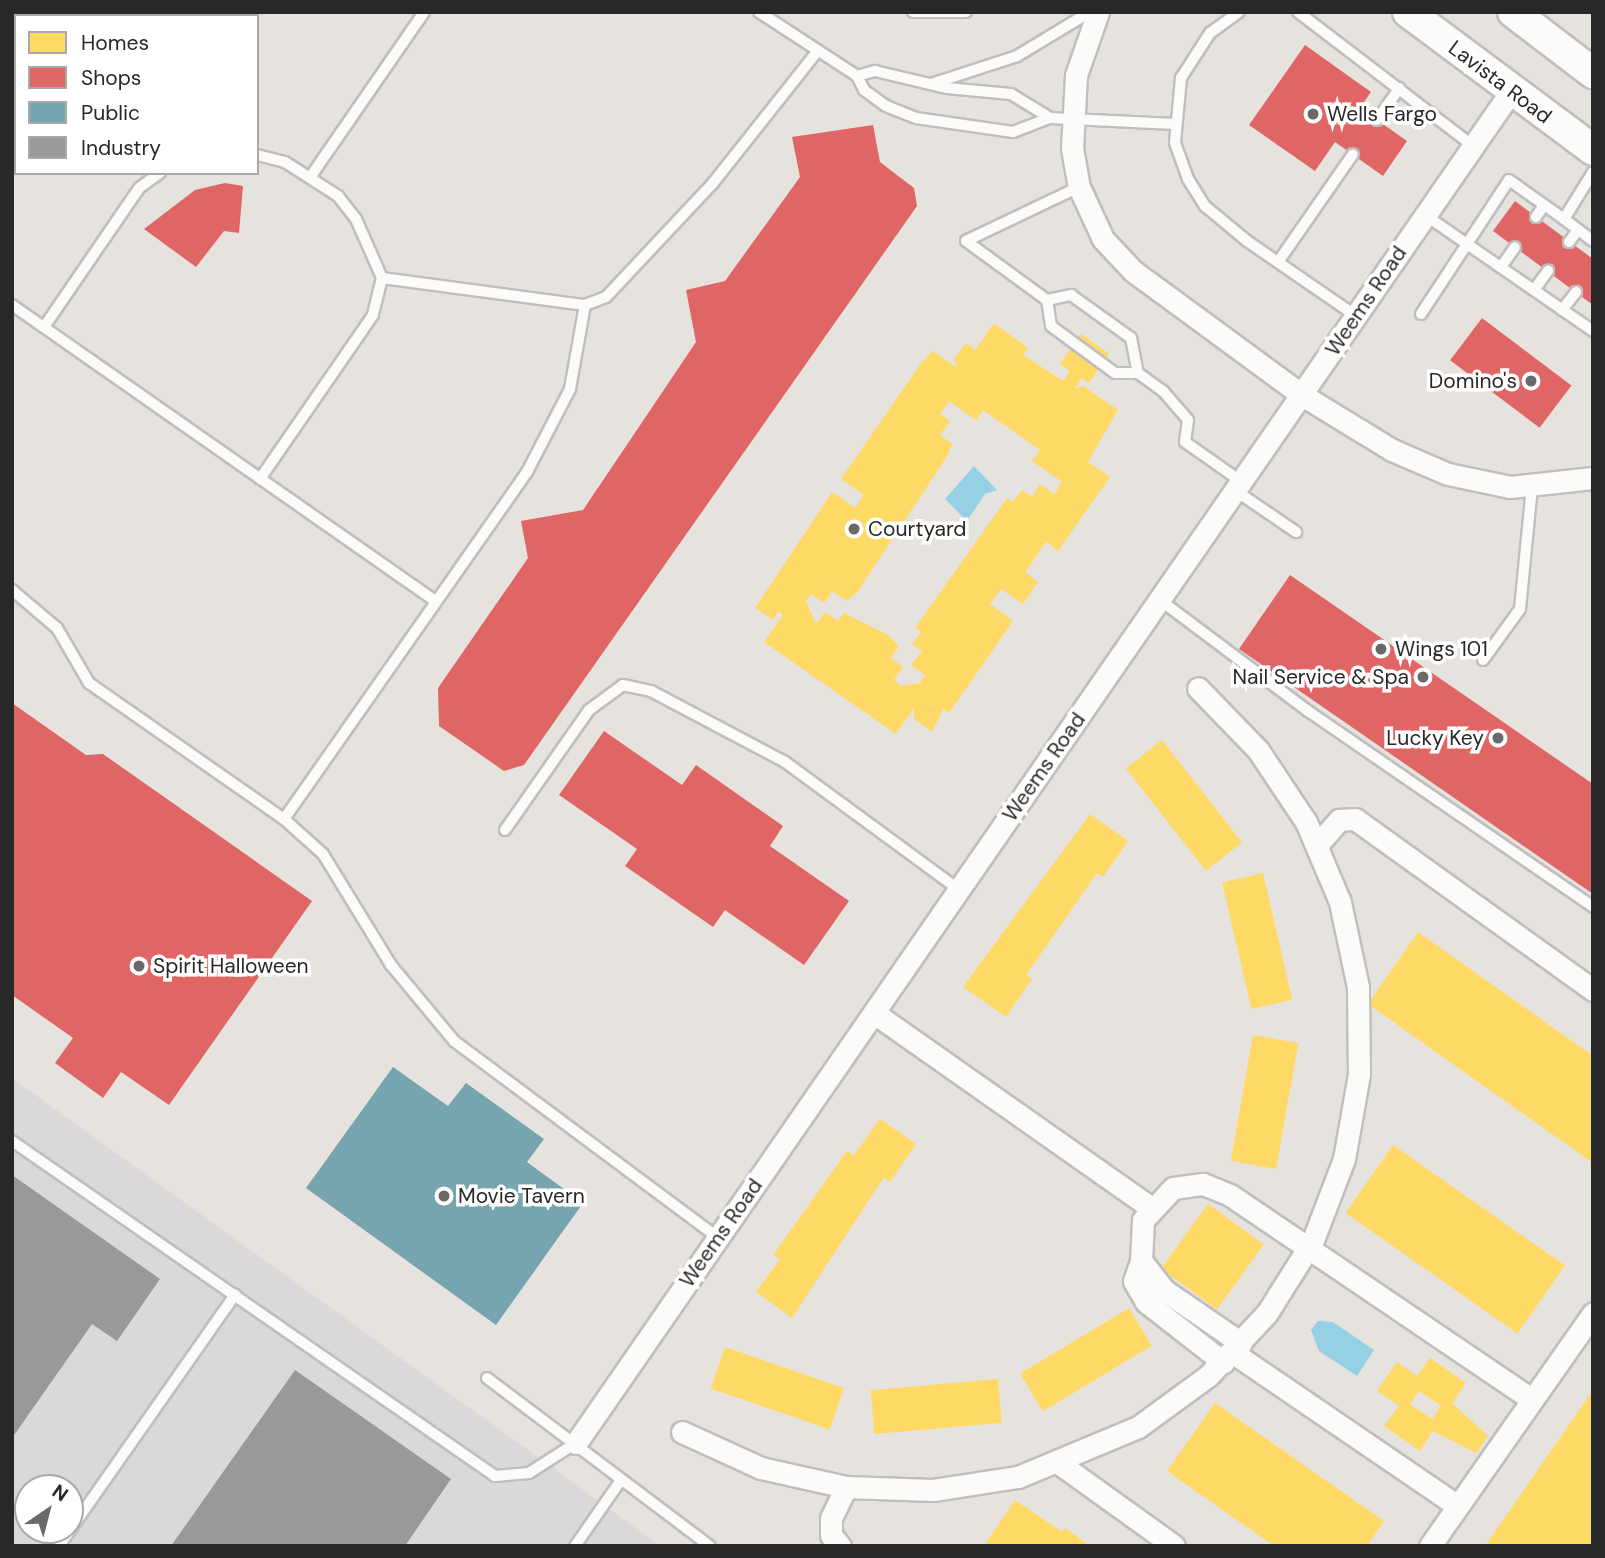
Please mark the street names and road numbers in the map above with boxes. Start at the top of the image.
street label: Lavista Road [1444,35,1556,129]
street label: Weems Road [1320,241,1412,361]
street label: Weems Road [997,708,1091,826]
street label: Weems Road [674,1174,768,1292]

